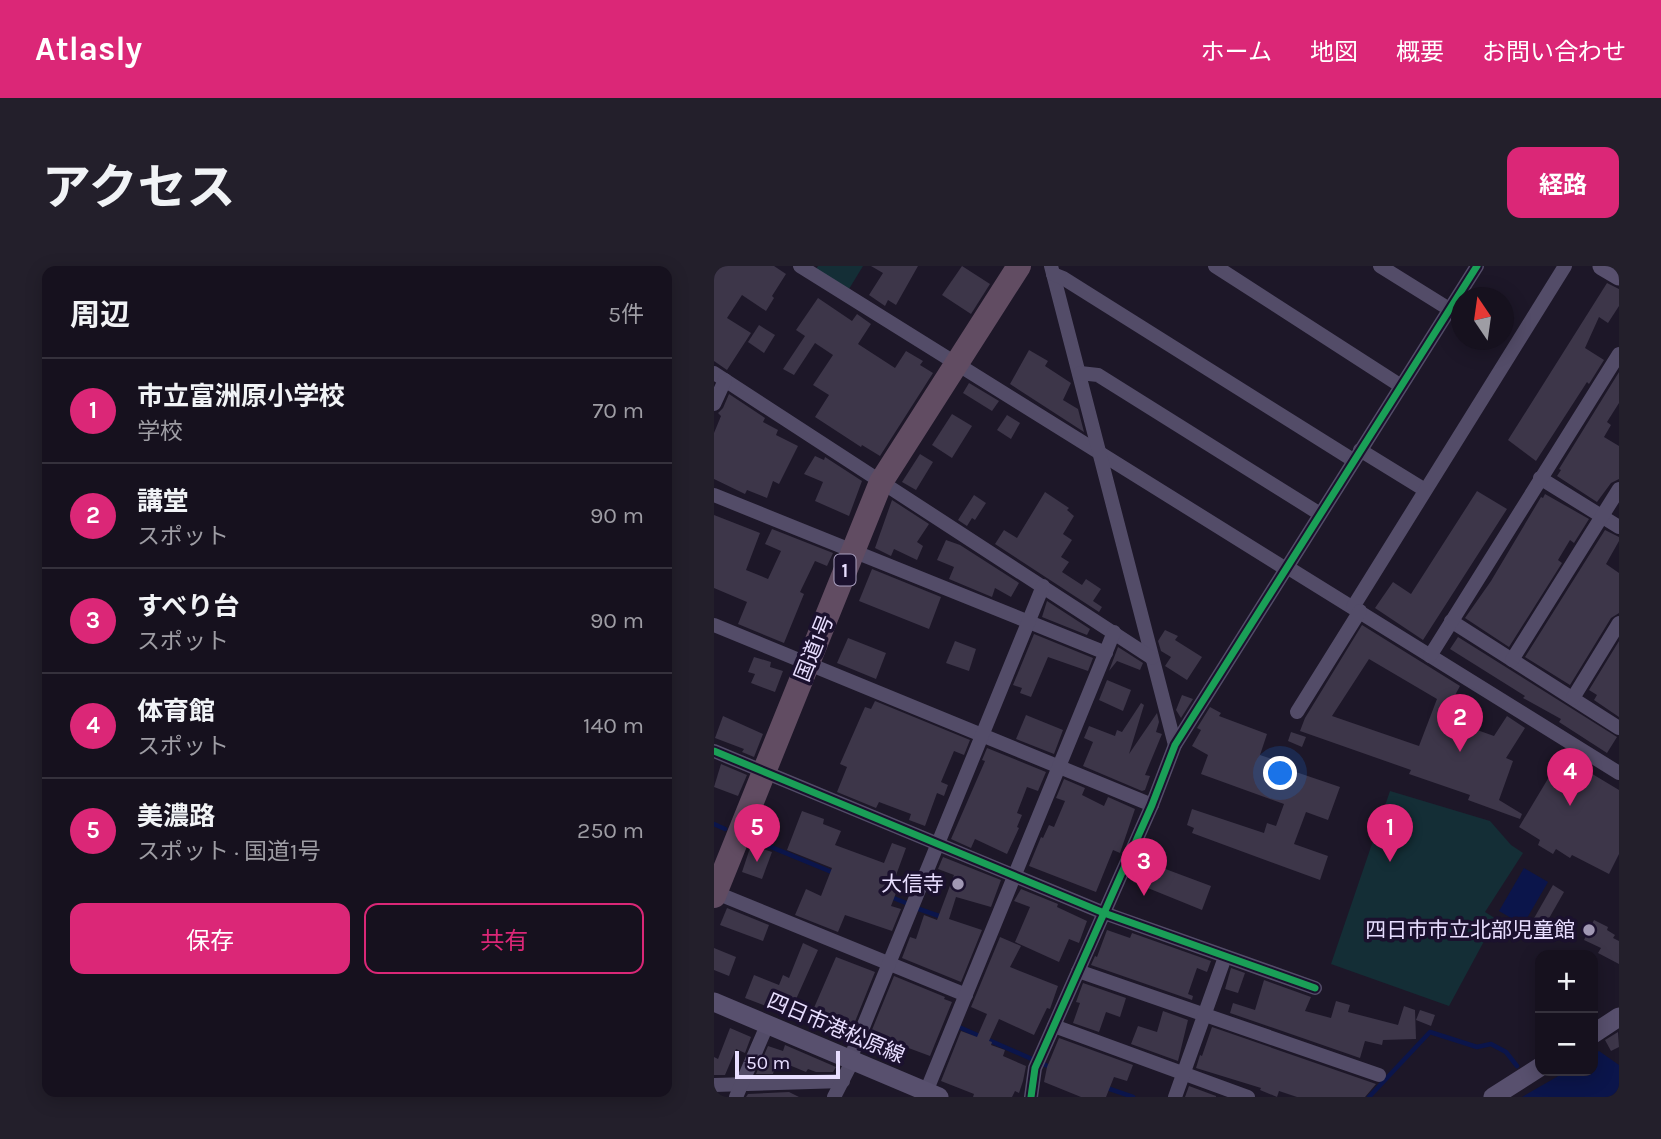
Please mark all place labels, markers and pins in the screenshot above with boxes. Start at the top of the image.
pin: 2 [1437,694,1483,752]
pin: 4 [1547,748,1593,806]
pin: 5 [734,804,780,862]
pin: 1 [1367,804,1413,862]
pin: 3 [1121,838,1167,896]
place label: 大信寺 [881,872,944,896]
marker: 大信寺 [950,876,966,892]
place label: 四日市市立北部児童館 [1365,918,1575,942]
marker: 四日市市立北部児童館 [1581,922,1597,938]

